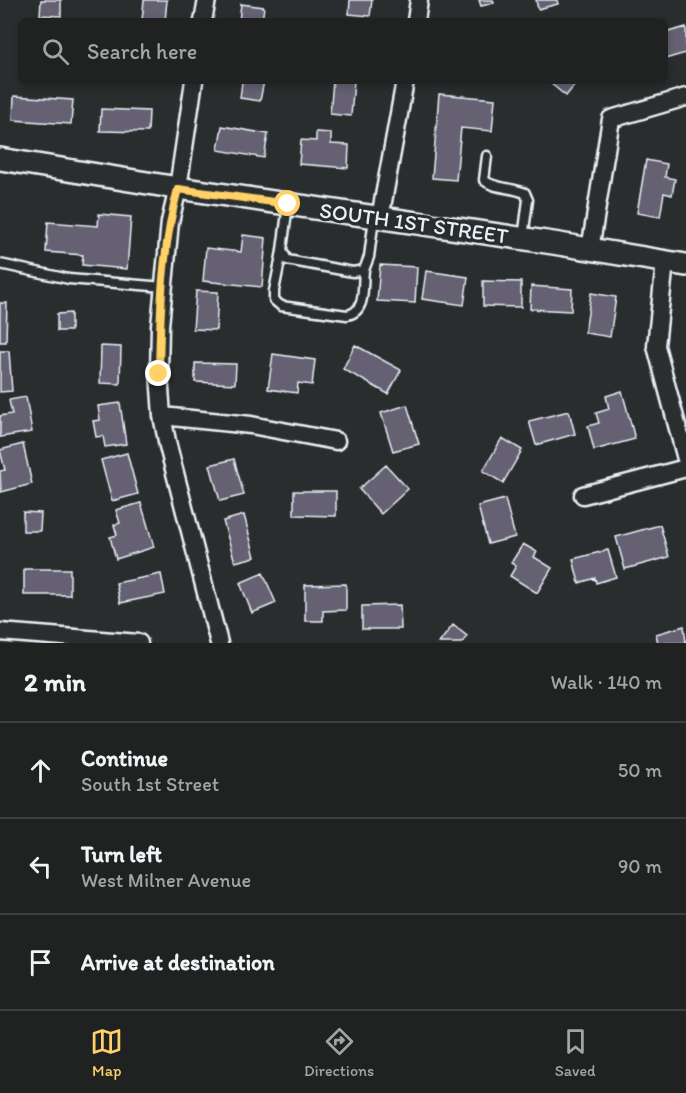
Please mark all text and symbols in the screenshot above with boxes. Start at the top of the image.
search box [18,18,668,84]
icon: search [39,35,72,68]
text: Search here [87,38,197,65]
route start [274,190,300,216]
street label: SOUTH 1ST STREET [318,196,511,250]
route end [145,360,171,386]
text: 2 min [24,666,86,698]
text: Walk · 140 m [551,670,662,694]
text: Continue [81,745,168,772]
icon: ahead [24,754,57,787]
text: 50 m [618,758,662,782]
text: South 1st Street [81,772,219,796]
text: Turn left [81,841,162,868]
icon: left [24,850,57,883]
text: 90 m [618,854,662,878]
text: West Milner Avenue [81,868,251,892]
icon: arrive [24,946,57,979]
text: Arrive at destination [81,949,275,976]
tab: Map [90,1025,123,1080]
tab: Directions [304,1025,374,1080]
tab: Saved [555,1025,596,1080]

